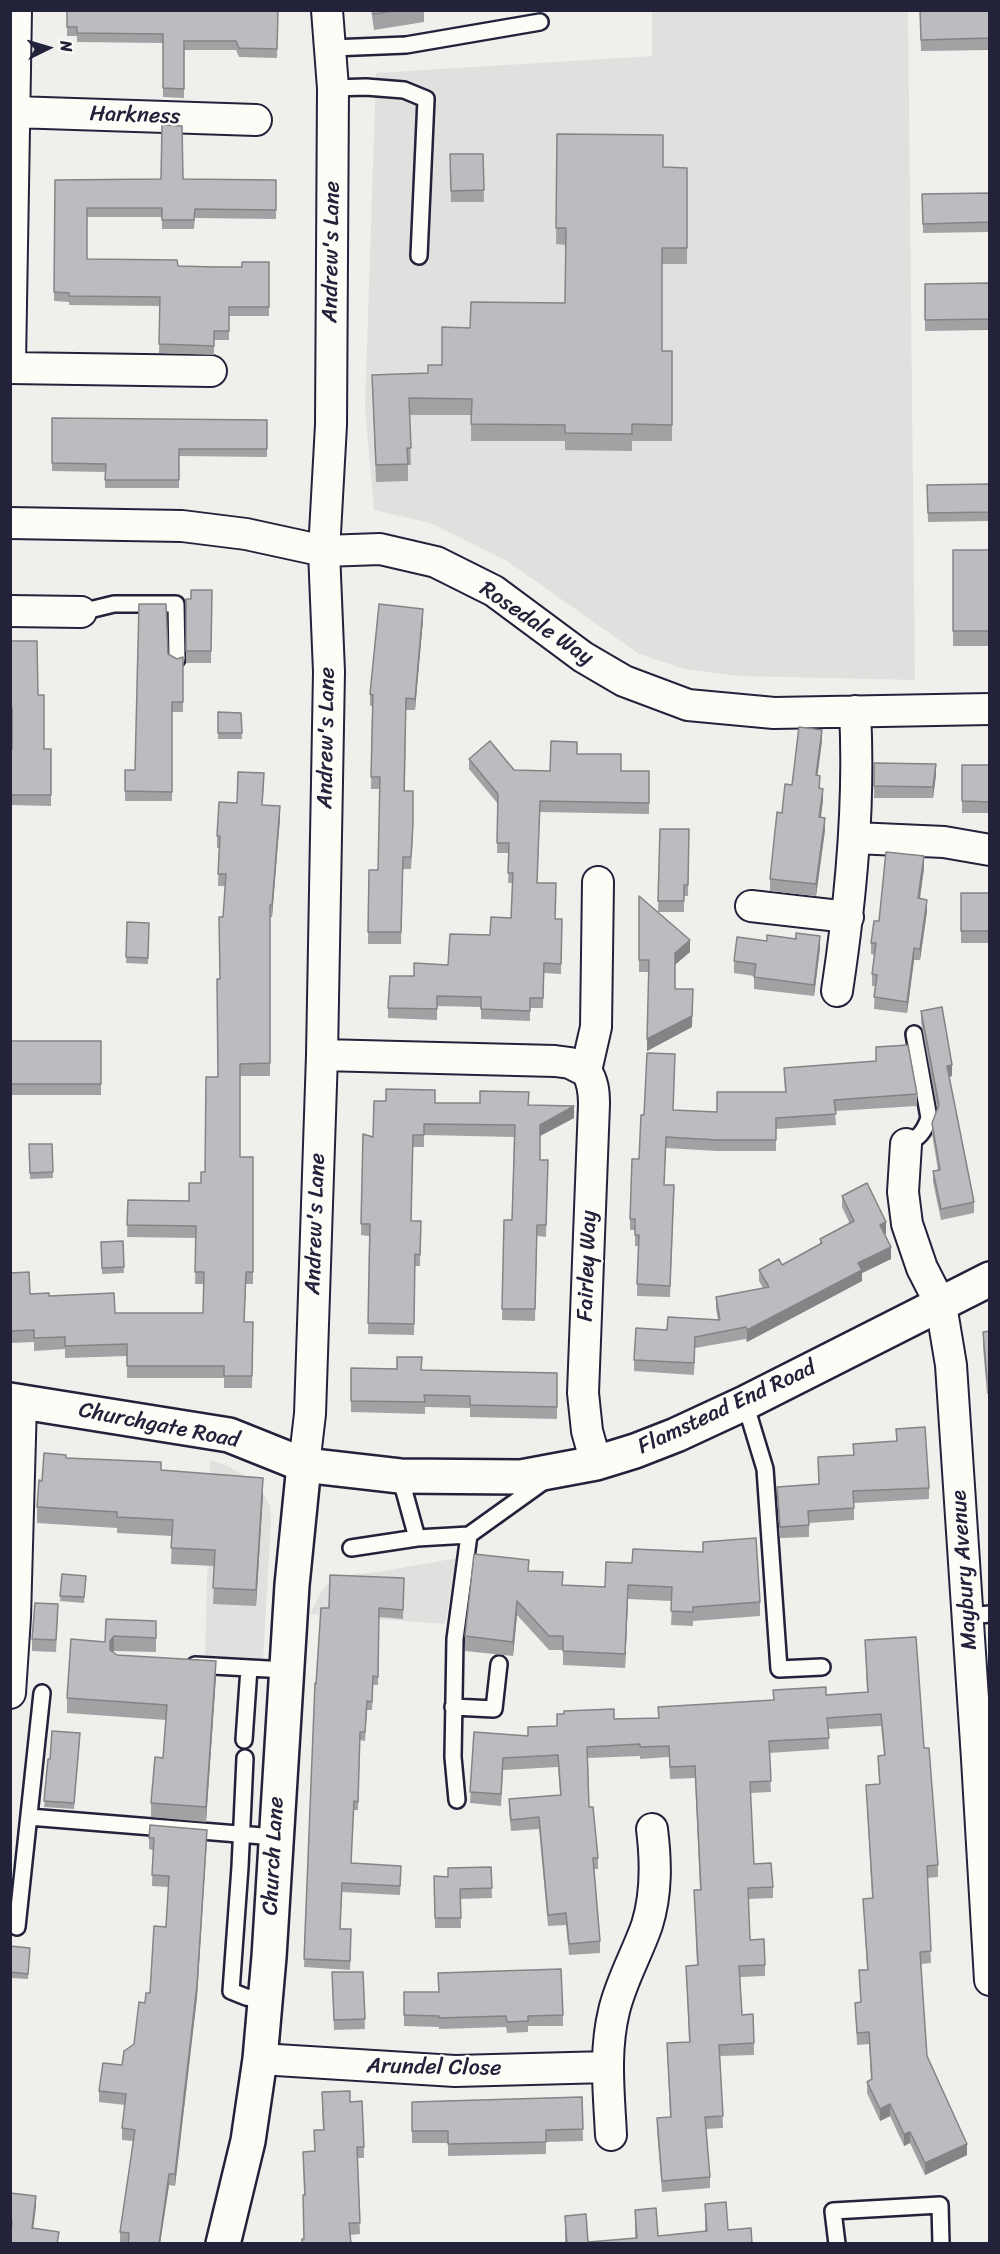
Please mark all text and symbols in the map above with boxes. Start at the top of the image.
north arrow [18,18,78,78]
text: N [52,40,81,53]
street label: Harkness [89,101,181,131]
street label: Andrew's Lane [318,181,346,323]
street label: Rosedale Way [474,576,598,672]
street label: Andrew's Lane [313,667,341,809]
street label: Andrew's Lane [300,1153,332,1295]
street label: Fairley Way [573,1210,603,1322]
street label: Flamstead End Road [634,1355,820,1461]
street label: Churchgate Road [76,1397,242,1455]
street label: Maybury Avenue [946,1489,984,1651]
street label: Church Lane [258,1796,290,1916]
street label: Arundel Close [366,2054,502,2082]

